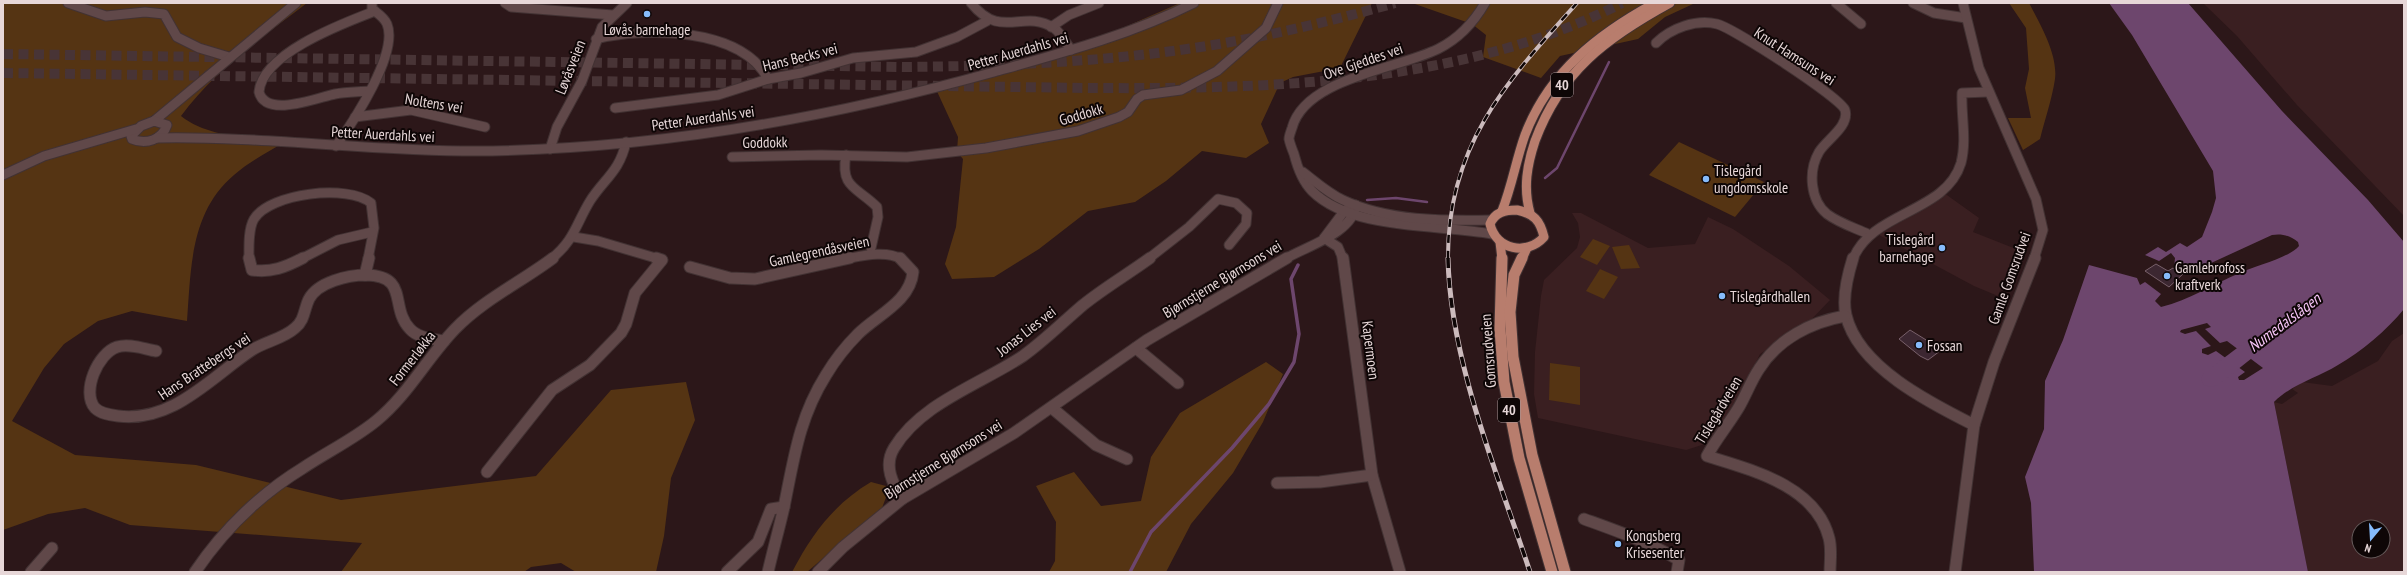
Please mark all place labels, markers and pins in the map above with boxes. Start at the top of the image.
marker: Løvås barnehage [642,9,652,19]
place label: Løvås barnehage [604,20,690,39]
place label: Tislegård ungdomsskole [1714,161,1788,197]
marker: Tislegård ungdomsskole [1701,174,1711,184]
place label: Tislegård barnehage [1879,230,1934,266]
marker: Tislegård barnehage [1937,243,1947,253]
place label: Gamlebrofoss kraftverk [2175,258,2245,294]
marker: Gamlebrofoss kraftverk [2162,271,2172,281]
place label: Tislegårdhallen [1730,287,1810,306]
marker: Tislegårdhallen [1717,291,1727,301]
place label: Fossan [1927,336,1962,355]
marker: Fossan [1914,340,1924,350]
place label: Kongsberg Krisesenter [1626,526,1685,562]
marker: Kongsberg Krisesenter [1613,539,1623,549]

